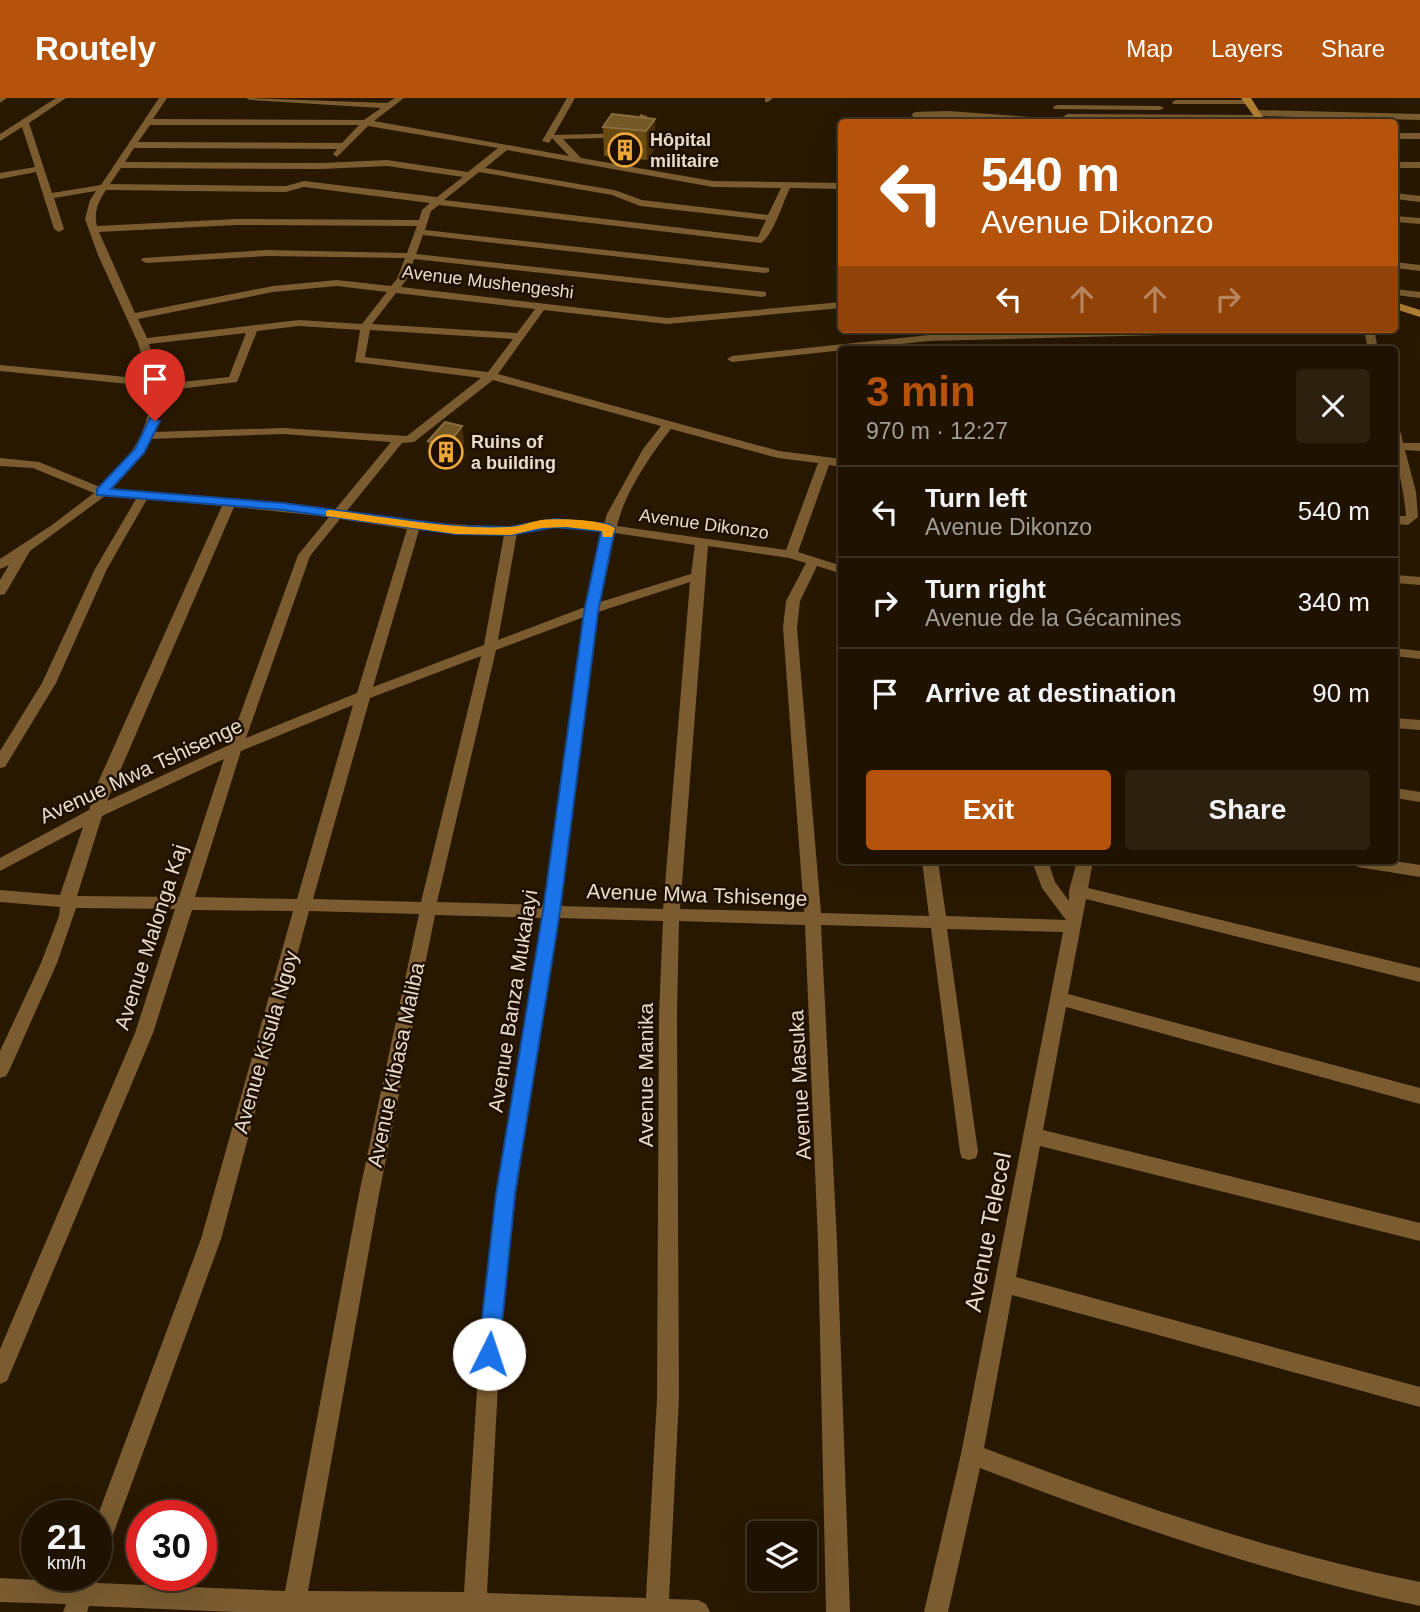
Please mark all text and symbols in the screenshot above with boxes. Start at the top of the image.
text: Routely [35,30,156,67]
text: Map [1126,35,1173,62]
text: Layers [1211,35,1283,62]
text: Share [1321,35,1385,62]
place label: Hôpital militaire [650,130,719,171]
building icon: Hôpital militaire [606,131,644,169]
icon: left [866,147,957,238]
text: 540 m [981,147,1120,201]
text: Avenue Dikonzo [981,204,1213,240]
street label: Avenue Mushengeshi [401,262,575,302]
icon: left [990,280,1028,318]
icon: ahead [1063,280,1101,318]
icon: ahead [1136,280,1174,318]
icon: right [1209,280,1247,318]
pin [125,349,185,421]
icon: arrive [136,360,174,398]
text: 3 min [866,368,976,415]
button: close [1296,369,1370,443]
text: 970 m · 12:27 [866,418,1008,444]
place label: Ruins of a building [471,432,556,473]
building icon: Ruins of a building [427,433,465,471]
text: Turn left [925,483,1027,513]
icon: left [866,493,904,531]
text: 540 m [1298,496,1370,526]
street label: Avenue Dikonzo [638,505,770,543]
text: Avenue Dikonzo [925,514,1092,540]
text: Turn right [925,574,1046,604]
icon: right [866,584,904,622]
text: 340 m [1298,587,1370,617]
text: Avenue de la Gécamines [925,605,1182,631]
icon: arrive [866,675,904,713]
text: Arrive at destination [925,678,1176,708]
text: 90 m [1312,678,1370,708]
street label: Avenue Mwa Tshisenge [36,713,246,828]
button: Exit [866,770,1111,850]
button: Share [1125,770,1370,850]
street label: Avenue Malonga Kaj [110,841,191,1032]
street label: Avenue Mwa Tshisenge [586,879,808,910]
street label: Avenue Banza Mukalayi [484,888,541,1114]
street label: Avenue Kisula Ngoy [228,948,303,1136]
street label: Avenue Kibasa Maliba [363,960,429,1169]
street label: Avenue Manika [634,1002,657,1147]
street label: Avenue Masuka [784,1009,815,1161]
street label: Avenue Telecel [959,1150,1016,1314]
position arrow [452,1317,526,1391]
speed limit sign: 30 [126,1500,217,1591]
text: 21 [47,1517,86,1556]
map controls [747,1521,817,1591]
button: layers [747,1521,817,1591]
text: km/h [47,1553,86,1573]

